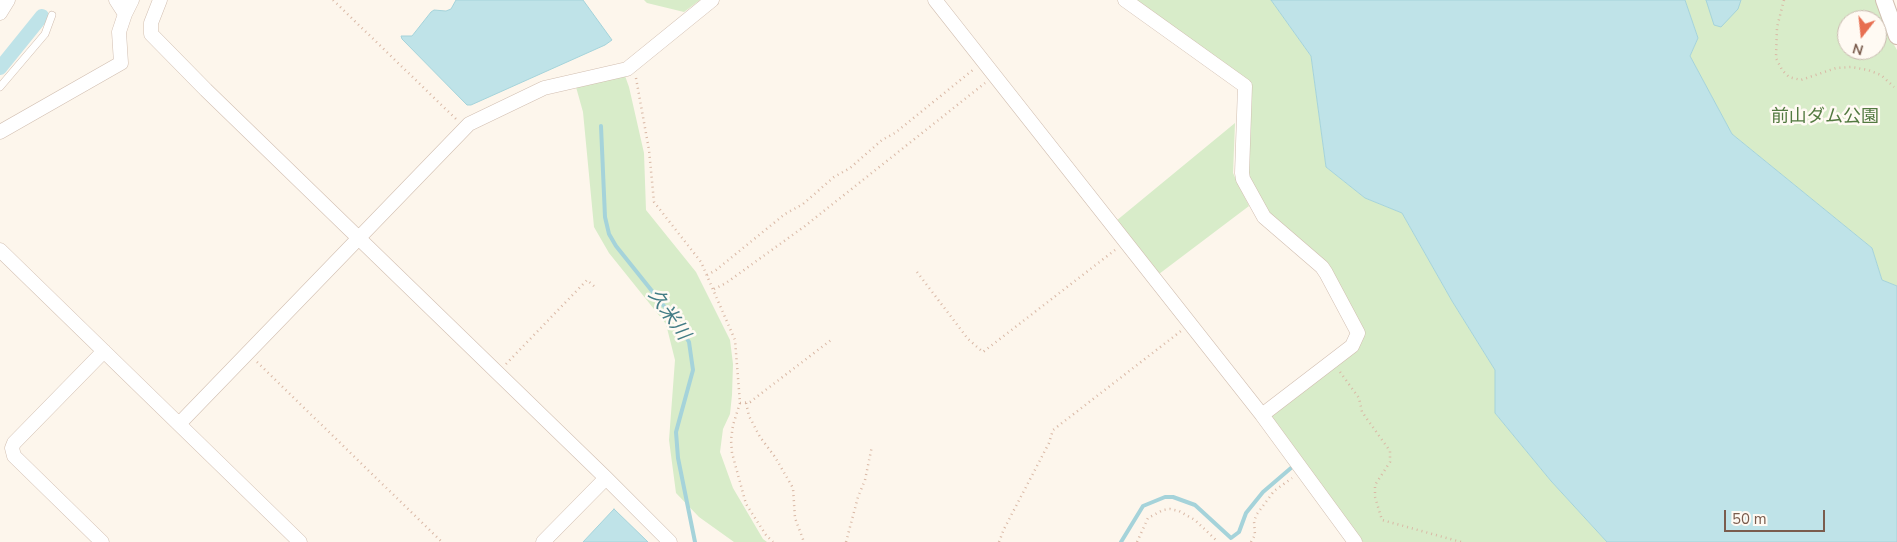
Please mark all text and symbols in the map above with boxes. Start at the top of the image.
north arrow [1837,10,1887,60]
text: N [1850,38,1866,60]
park label: 前山ダム公園 [1771,107,1879,129]
water label: 久米川 [642,285,694,345]
scale bar [1727,500,1828,532]
text: 50 m [1732,509,1767,529]

